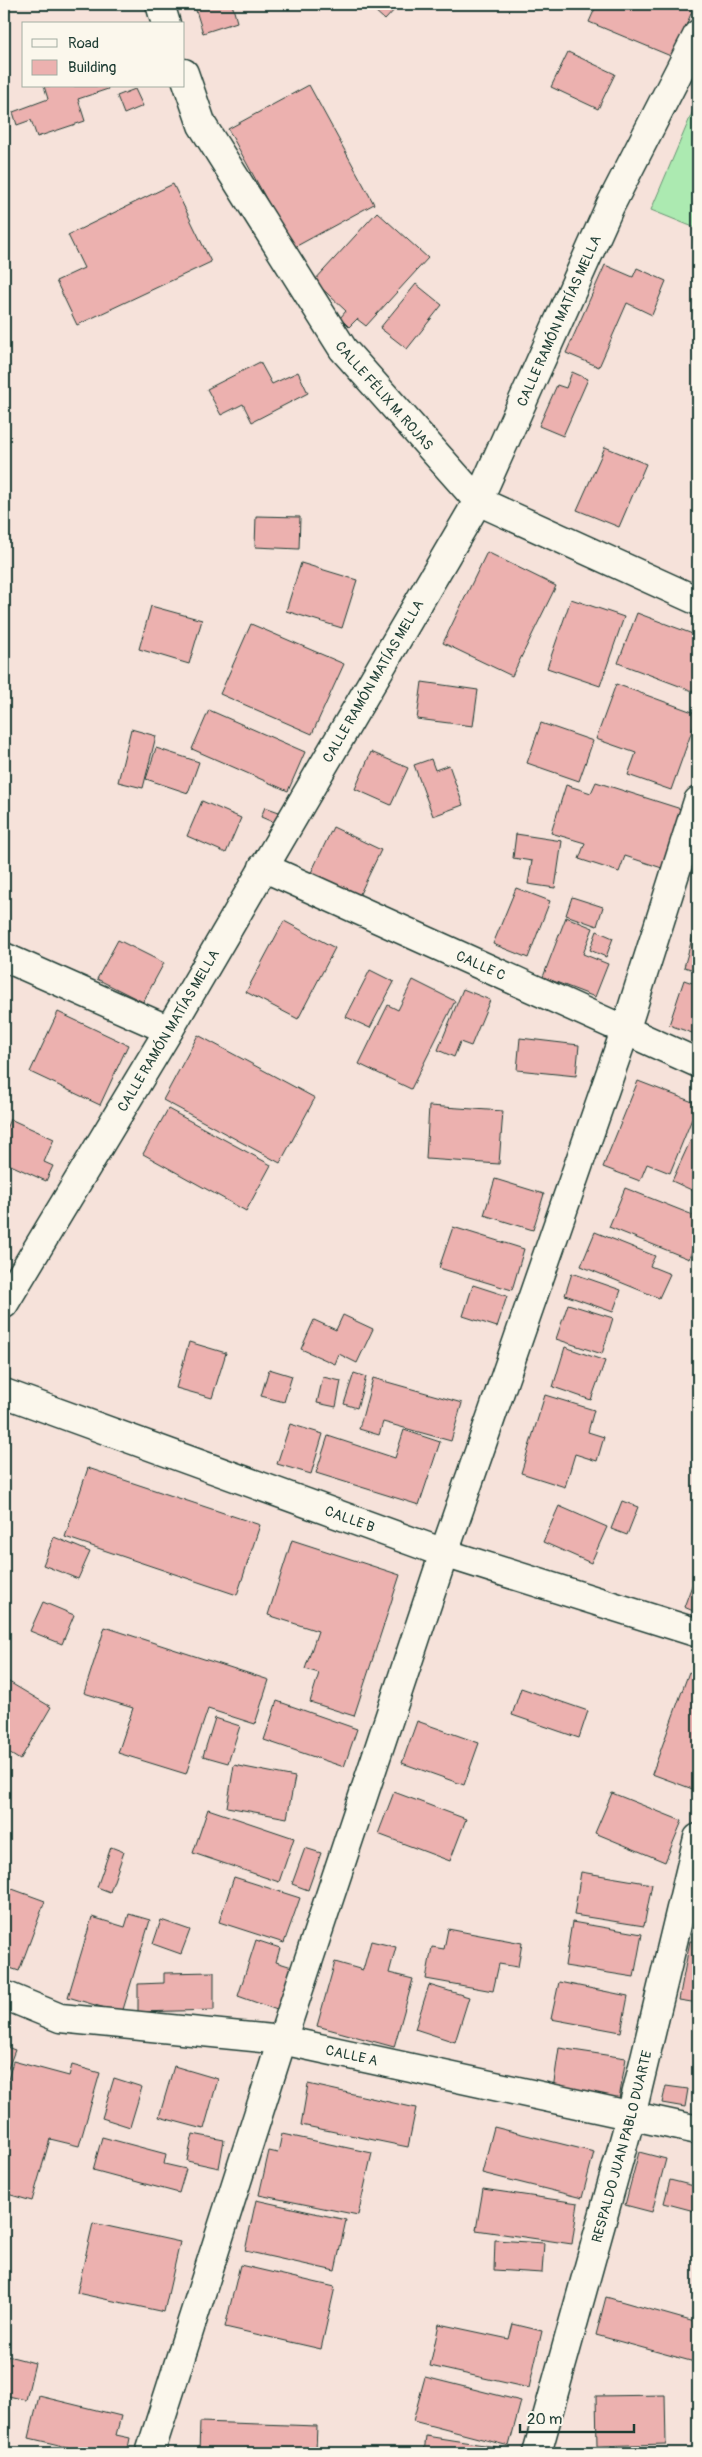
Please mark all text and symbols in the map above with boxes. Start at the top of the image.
legend [22,22,185,88]
text: Road [68,34,99,53]
text: Building [68,58,116,77]
street label: CALLE RAMÓN MATÍAS MELLA [513,233,605,409]
street label: CALLE FÉLIX M. ROJAS [331,338,437,454]
street label: CALLE RAMÓN MATÍAS MELLA [319,597,427,766]
street label: CALLE RAMÓN MATÍAS MELLA [114,947,223,1115]
street label: CALLE C [453,947,508,984]
street label: CALLE B [322,1502,377,1536]
street label: CALLE A [324,2042,379,2069]
street label: RESPALDO JUAN PABLO DUARTE [588,2049,655,2245]
scale bar [520,2402,633,2434]
text: 20 m [527,2410,562,2429]

